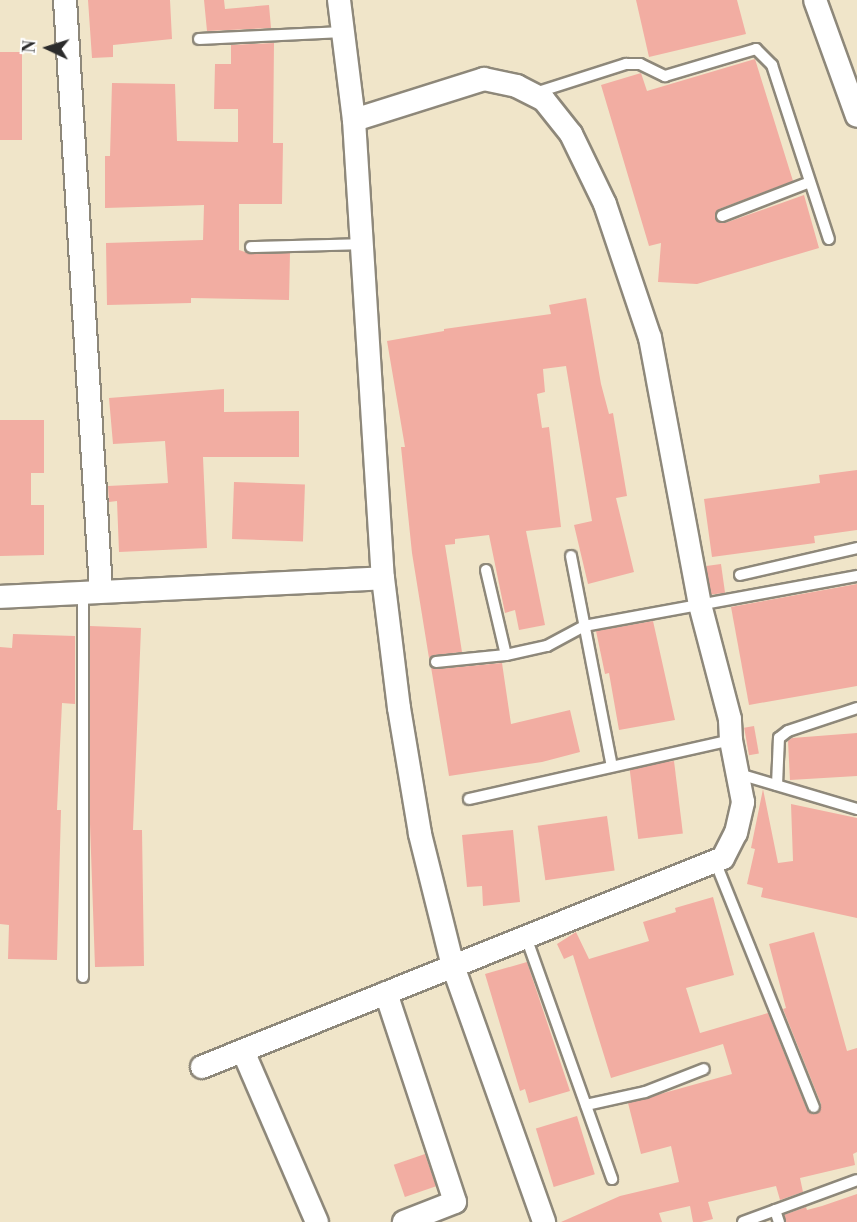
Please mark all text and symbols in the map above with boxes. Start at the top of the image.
north arrow [18,18,78,78]
text: N [20,40,40,54]

